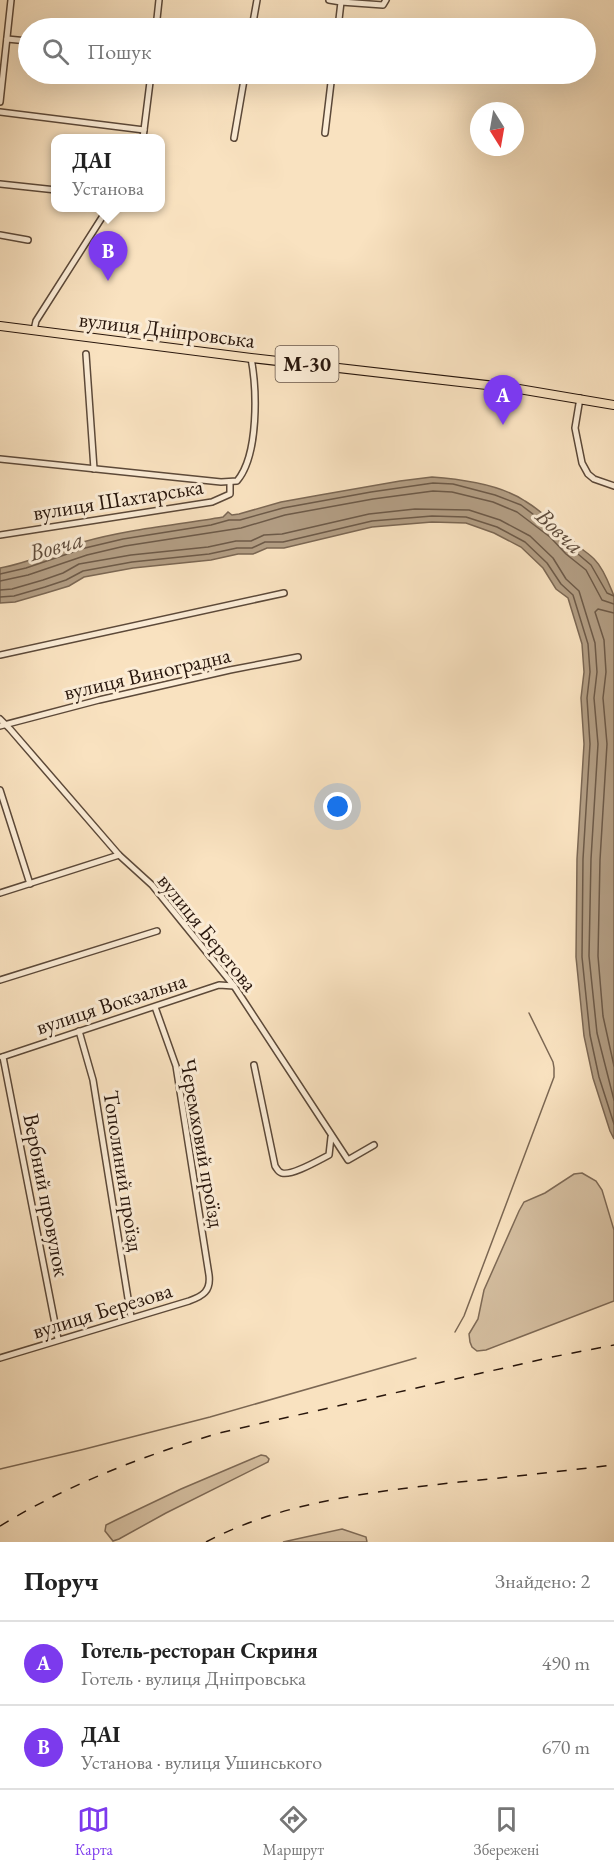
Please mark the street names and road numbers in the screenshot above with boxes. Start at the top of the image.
street label: вулиця Дніпровська [77,304,257,355]
road number: М-30 [276,346,338,382]
street label: вулиця Шахтарська [31,472,206,527]
street label: вулиця Виноградна [61,640,234,707]
street label: вулиця Берегова [151,867,264,998]
street label: вулиця Вокзальна [32,965,190,1041]
street label: Черемховий проїзд [173,1056,232,1230]
street label: Тополиний проїзд [96,1088,151,1254]
street label: Вербний провулок [16,1111,77,1280]
street label: вулиця Березова [29,1275,176,1346]

